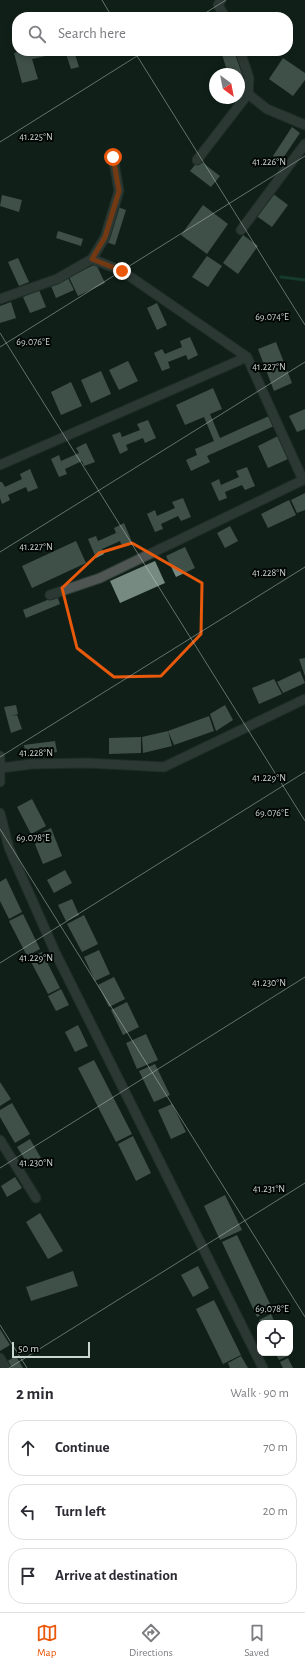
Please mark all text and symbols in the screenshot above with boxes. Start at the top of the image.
search box [12,12,293,56]
icon: search [26,23,48,45]
text: Search here [58,26,126,41]
north arrow [209,68,245,104]
text: 41.225°N [19,132,53,142]
route start [104,148,122,166]
text: 41.226°N [252,157,286,167]
route end [113,262,131,280]
text: 69.074°E [255,312,289,322]
text: 69.076°E [16,337,50,347]
text: 41.227°N [252,362,286,372]
text: 41.227°N [19,542,53,552]
text: 41.228°N [252,568,286,578]
text: 41.228°N [19,748,53,758]
text: 41.229°N [252,773,286,783]
text: 69.076°E [255,808,289,818]
text: 69.078°E [16,833,50,843]
text: 41.229°N [19,953,53,963]
text: 41.230°N [252,978,286,988]
text: 41.230°N [19,1158,53,1168]
text: 41.231°N [253,1184,285,1194]
text: 69.078°E [255,1304,289,1314]
map controls [257,1320,293,1356]
button: locate [257,1320,293,1356]
scale bar [12,1340,90,1359]
text: 50 m [18,1343,39,1354]
text: 2 min [16,1385,54,1402]
text: Walk · 90 m [230,1387,289,1400]
icon: ahead [17,1437,39,1459]
text: Continue [55,1440,110,1455]
text: 70 m [263,1441,288,1454]
icon: left [17,1501,39,1523]
text: Turn left [55,1504,106,1519]
text: 20 m [263,1505,288,1518]
icon: arrive [17,1565,39,1587]
text: Arrive at destination [55,1568,178,1583]
tab: Map [36,1622,58,1659]
tab: Directions [129,1622,173,1659]
tab: Saved [244,1622,269,1659]

